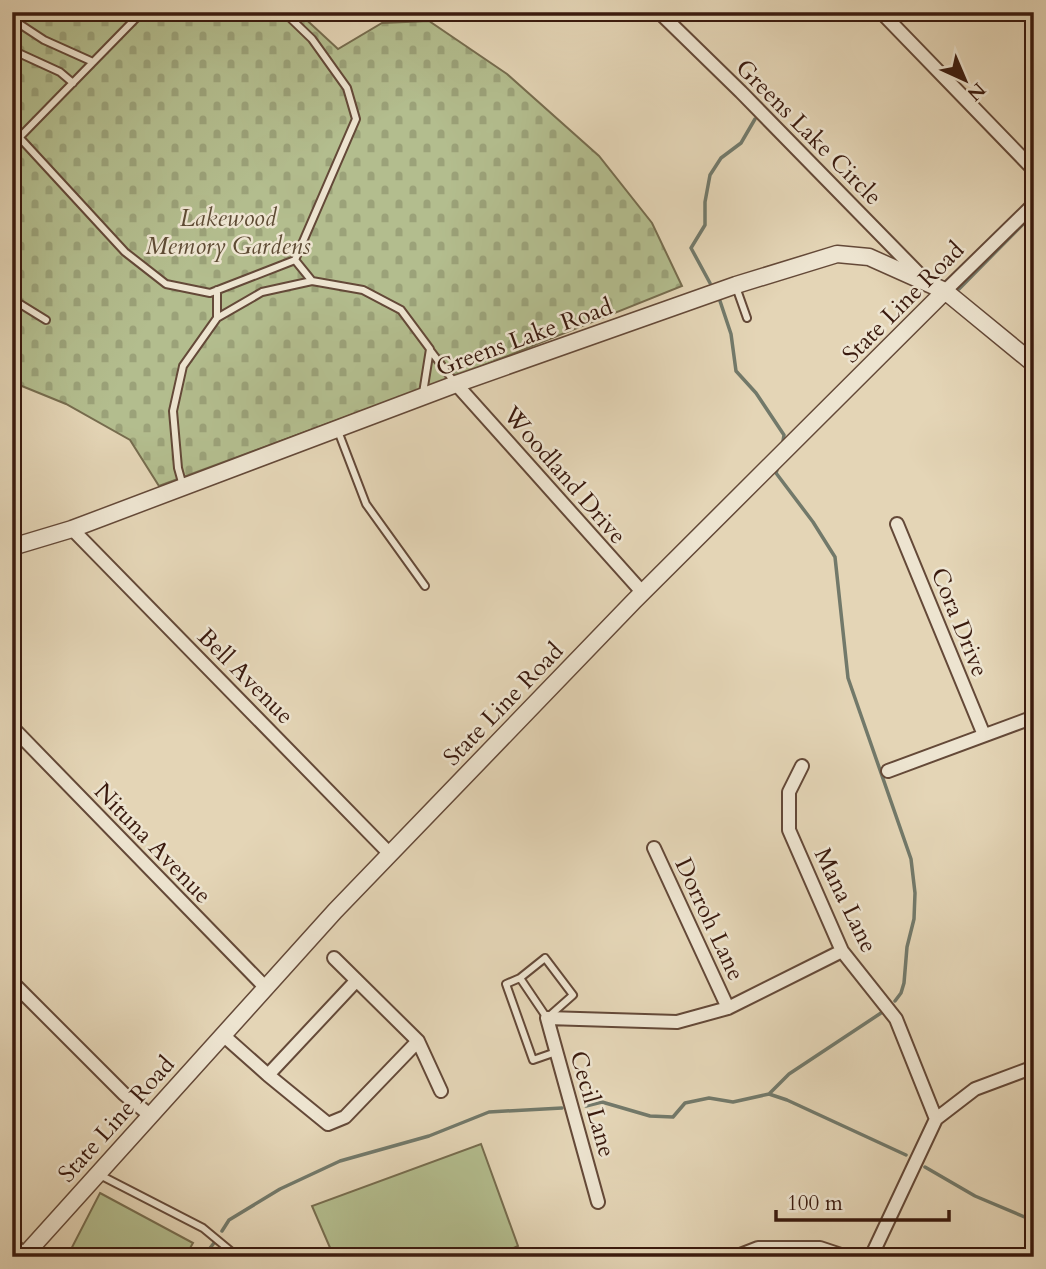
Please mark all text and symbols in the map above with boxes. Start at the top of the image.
north arrow [930,46,1000,116]
street label: Greens Lake Circle [728,52,889,213]
text: N [961,76,991,107]
park label: Lakewood Memory Gardens [145,202,311,263]
street label: State Line Road [835,234,972,371]
street label: Greens Lake Road [431,290,617,385]
street label: Woodland Drive [495,399,634,551]
street label: Cora Drive [923,563,996,682]
street label: Bell Avenue [190,621,301,732]
street label: State Line Road [436,635,571,773]
street label: Nituna Avenue [86,776,219,911]
street label: Mana Lane [806,842,885,958]
street label: Dorroh Lane [667,852,752,986]
street label: Cecil Lane [562,1047,623,1161]
street label: State Line Road [51,1049,182,1190]
scale bar [776,1178,950,1222]
text: 100 m [787,1189,843,1218]

